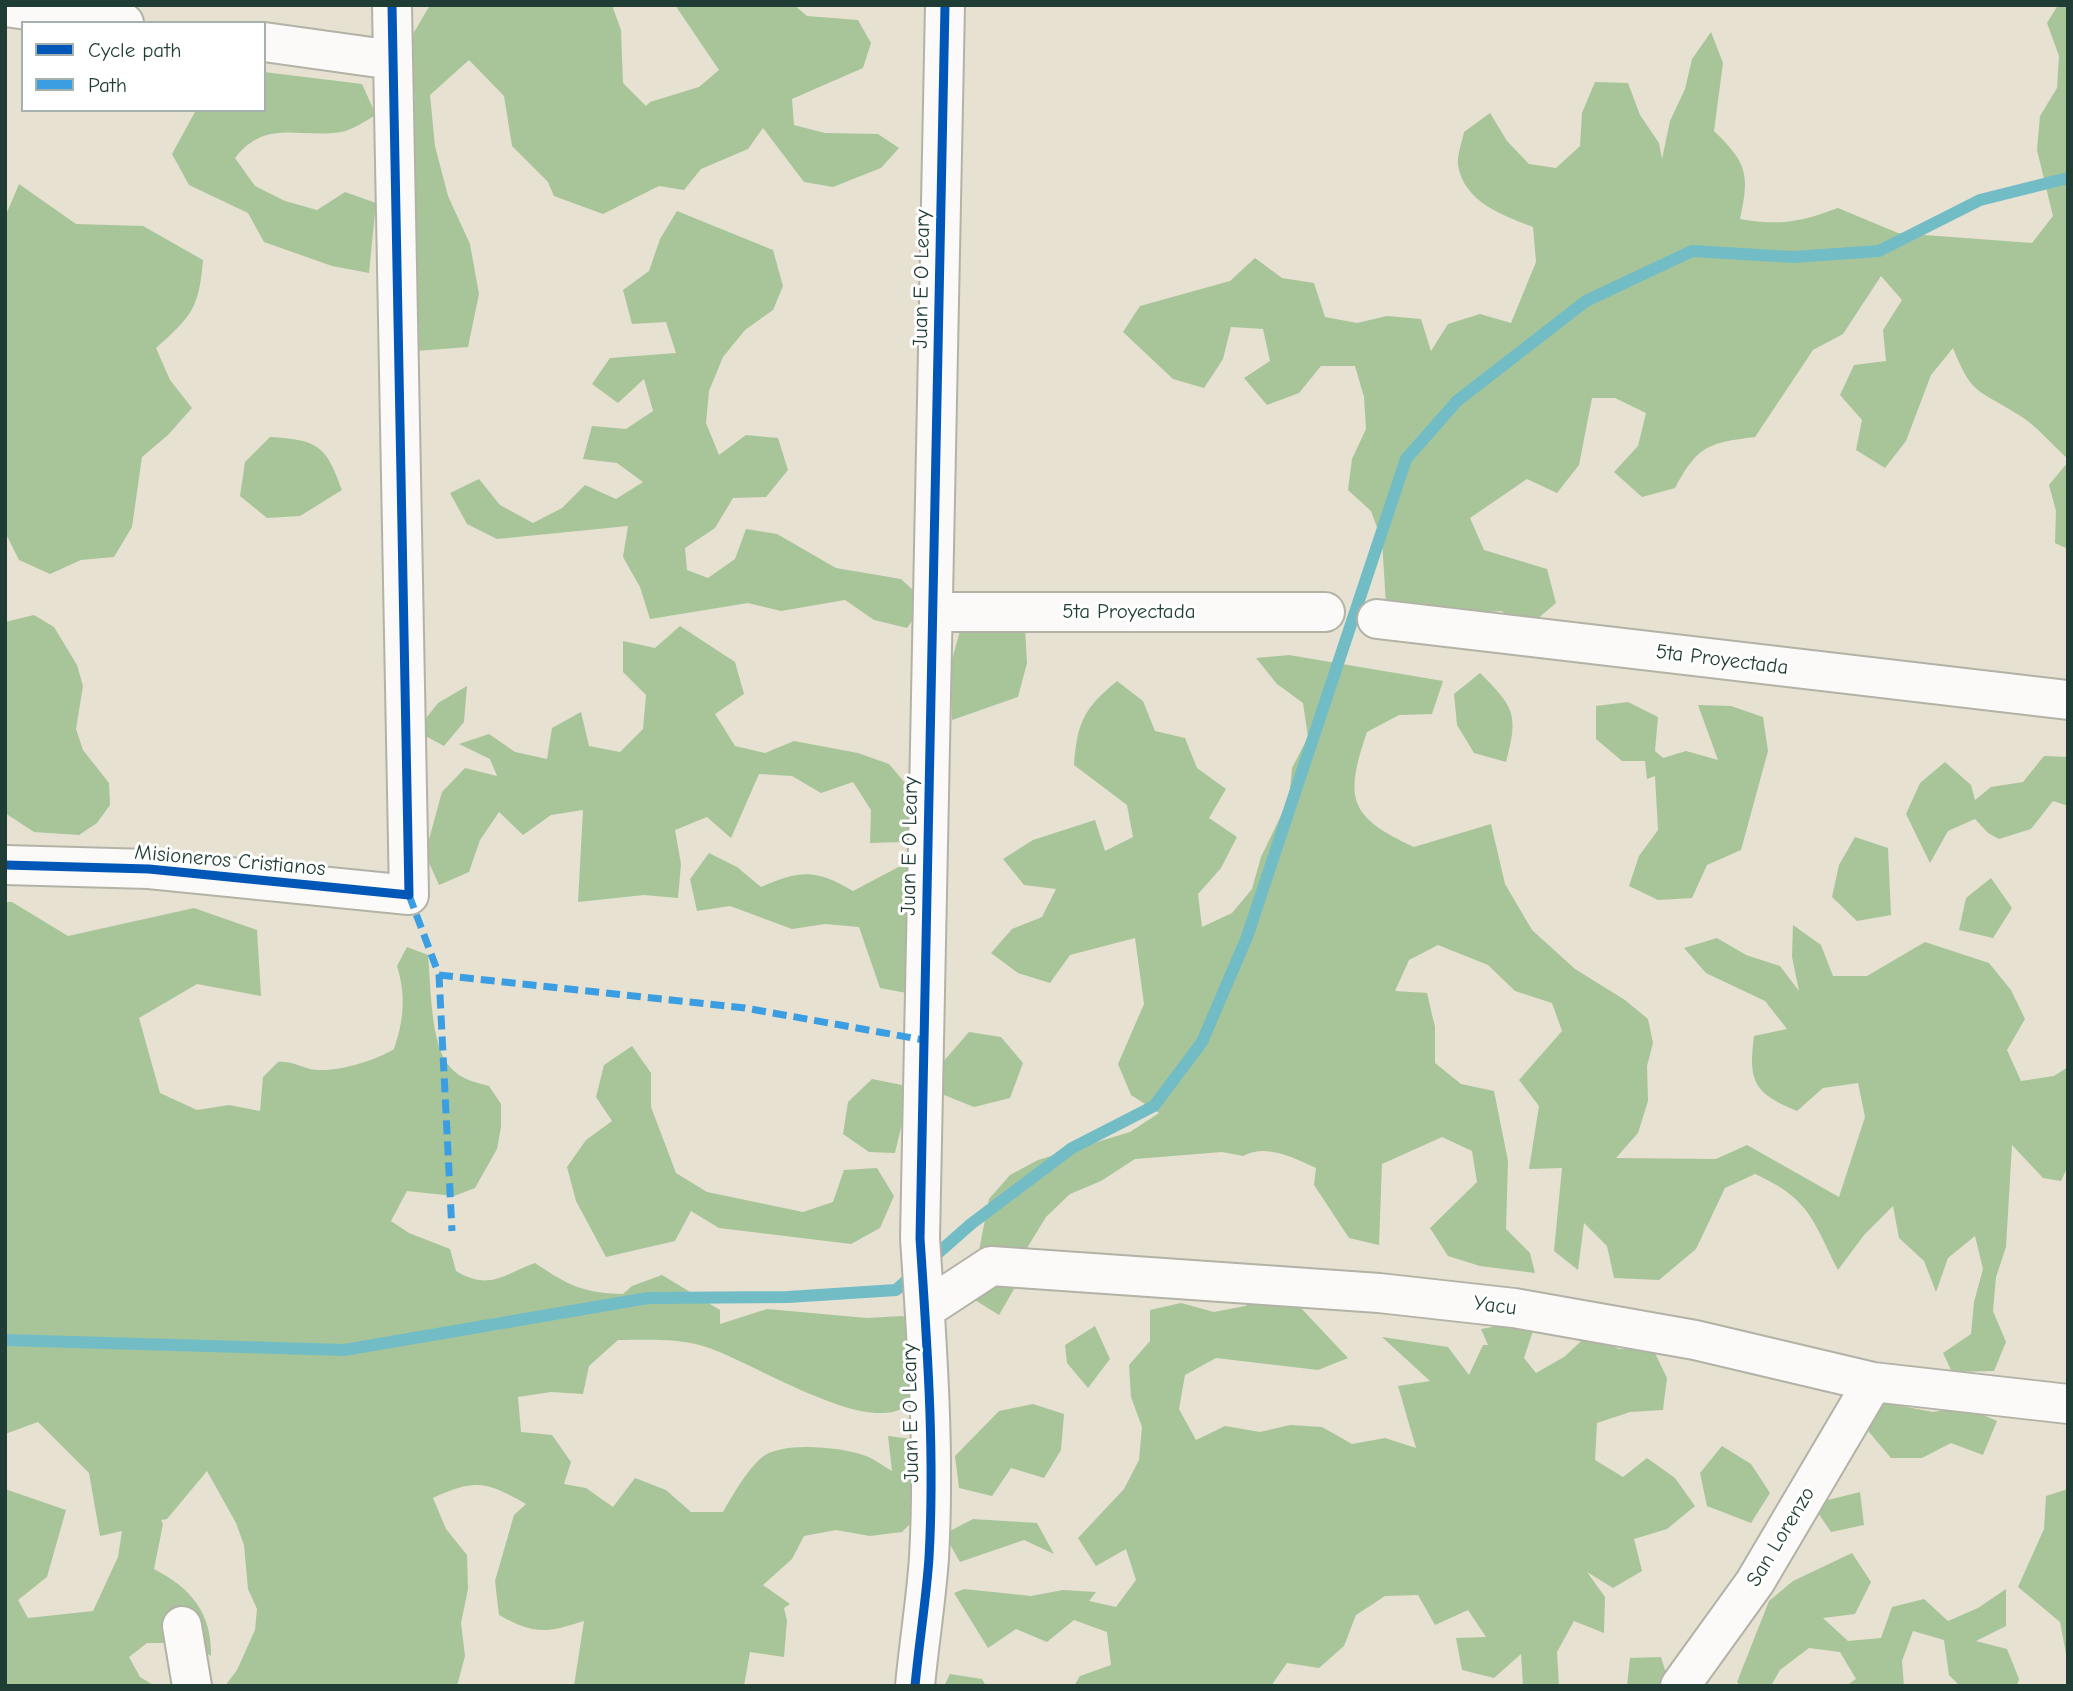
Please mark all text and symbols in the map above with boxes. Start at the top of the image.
legend [21,21,266,112]
text: Cycle path [88,38,181,62]
text: Path [88,73,127,97]
street label: Juan E O Leary [908,209,936,349]
street label: 5ta Proyectada [1062,599,1196,625]
street label: 5ta Proyectada [1654,639,1790,681]
street label: Juan E O Leary [896,776,924,916]
street label: Misioneros Cristianos [134,840,326,882]
street label: Yacu [1472,1291,1518,1321]
street label: Juan E O Leary [897,1343,925,1483]
street label: San Lorenzo [1741,1482,1821,1592]

